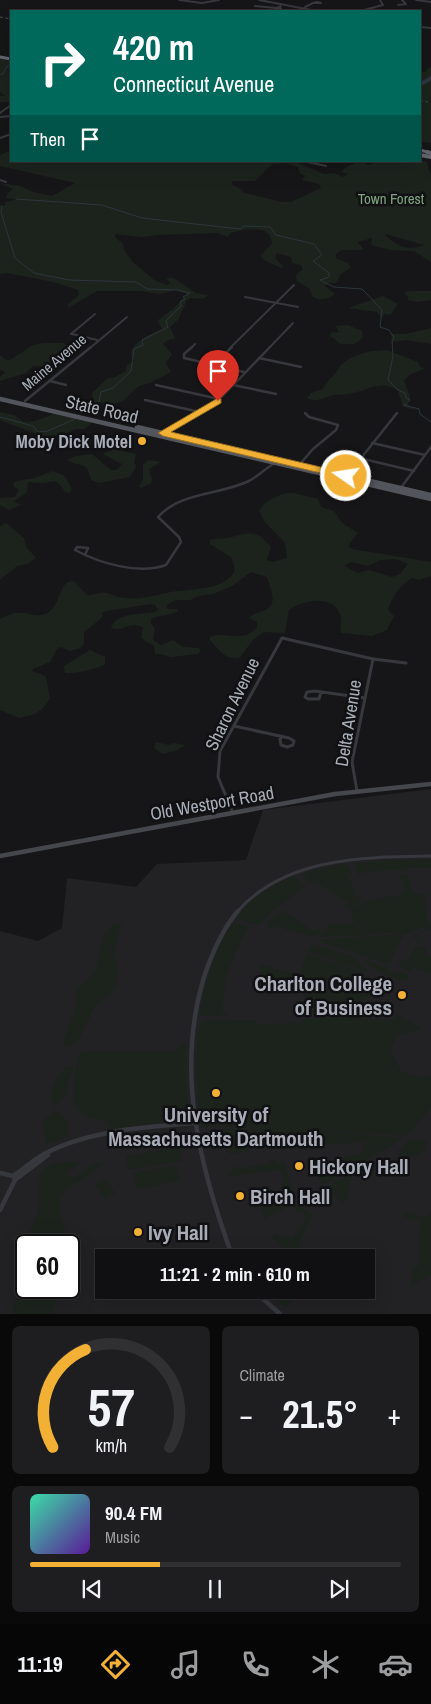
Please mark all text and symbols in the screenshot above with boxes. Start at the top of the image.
text: 420 m [113,24,194,71]
icon: right [30,30,95,95]
text: Connecticut Avenue [113,69,274,99]
icon: arrive [76,125,104,153]
text: Then [30,126,66,152]
park label: Town Forest [358,188,425,209]
street label: Maine Avenue [17,329,91,395]
pin [197,350,239,401]
icon: arrive [204,357,232,385]
street label: State Road [63,389,141,429]
place label: Moby Dick Motel [16,429,132,454]
marker: Moby Dick Motel [136,435,148,447]
position arrow [319,449,371,501]
street label: Sharon Avenue [199,653,265,755]
street label: Delta Avenue [329,678,367,768]
street label: Old Westport Road [148,780,276,826]
place label: Charlton College of Business [254,969,392,1022]
marker: Charlton College of Business [396,989,408,1001]
marker: University of Massachusetts Dartmouth [210,1087,222,1099]
place label: University of Massachusetts Dartmouth [108,1100,324,1153]
place label: Hickory Hall [309,1152,409,1181]
marker: Hickory Hall [293,1160,305,1172]
place label: Birch Hall [250,1182,330,1211]
marker: Birch Hall [234,1190,246,1202]
place label: Ivy Hall [148,1218,208,1247]
marker: Ivy Hall [132,1226,144,1238]
speed limit sign: 60 [15,1234,80,1299]
text: 11:21 · 2 min · 610 m [160,1261,310,1287]
text: Climate [240,1364,285,1386]
text: 57 [87,1372,134,1442]
text: 21.5° [282,1389,358,1440]
text: − [240,1396,253,1434]
text: + [388,1396,401,1434]
text: km/h [95,1434,127,1458]
text: 90.4 FM [105,1500,162,1526]
text: Music [105,1526,140,1548]
icon: previous [78,1575,106,1603]
icon: pause [201,1575,229,1603]
icon: next [325,1575,353,1603]
icon: directions [98,1647,133,1682]
icon: music [168,1647,203,1682]
icon: phone [238,1647,273,1682]
icon: climate [308,1647,343,1682]
icon: car [378,1647,413,1682]
text: 11:19 [18,1649,63,1679]

